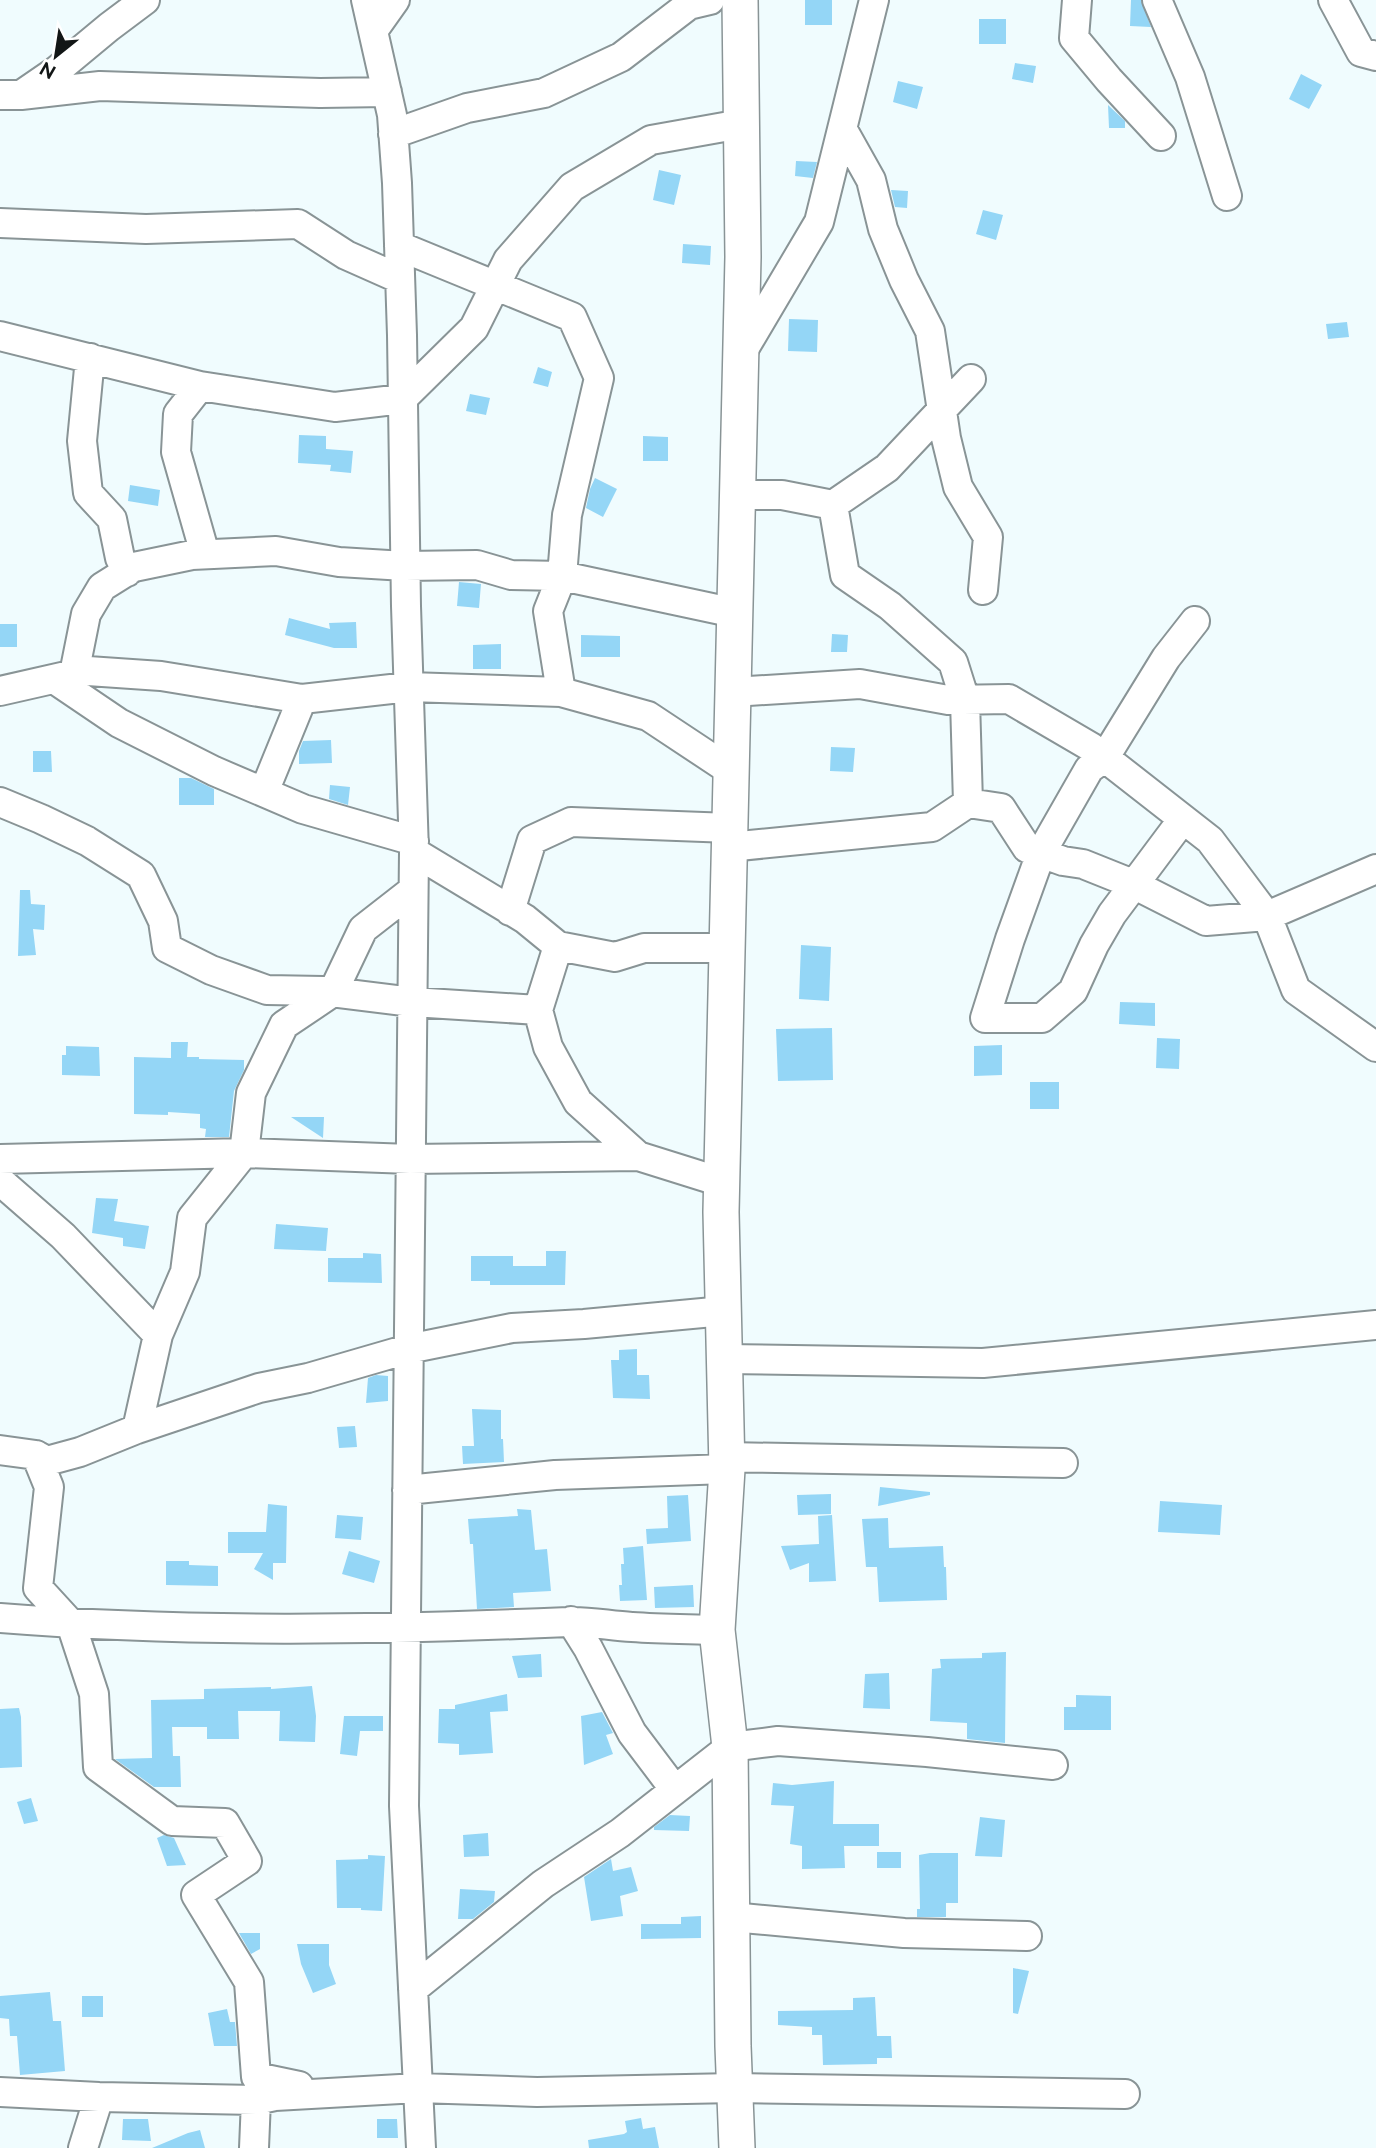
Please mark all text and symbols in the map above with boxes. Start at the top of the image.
north arrow [21,21,91,91]
text: N [36,58,59,84]

